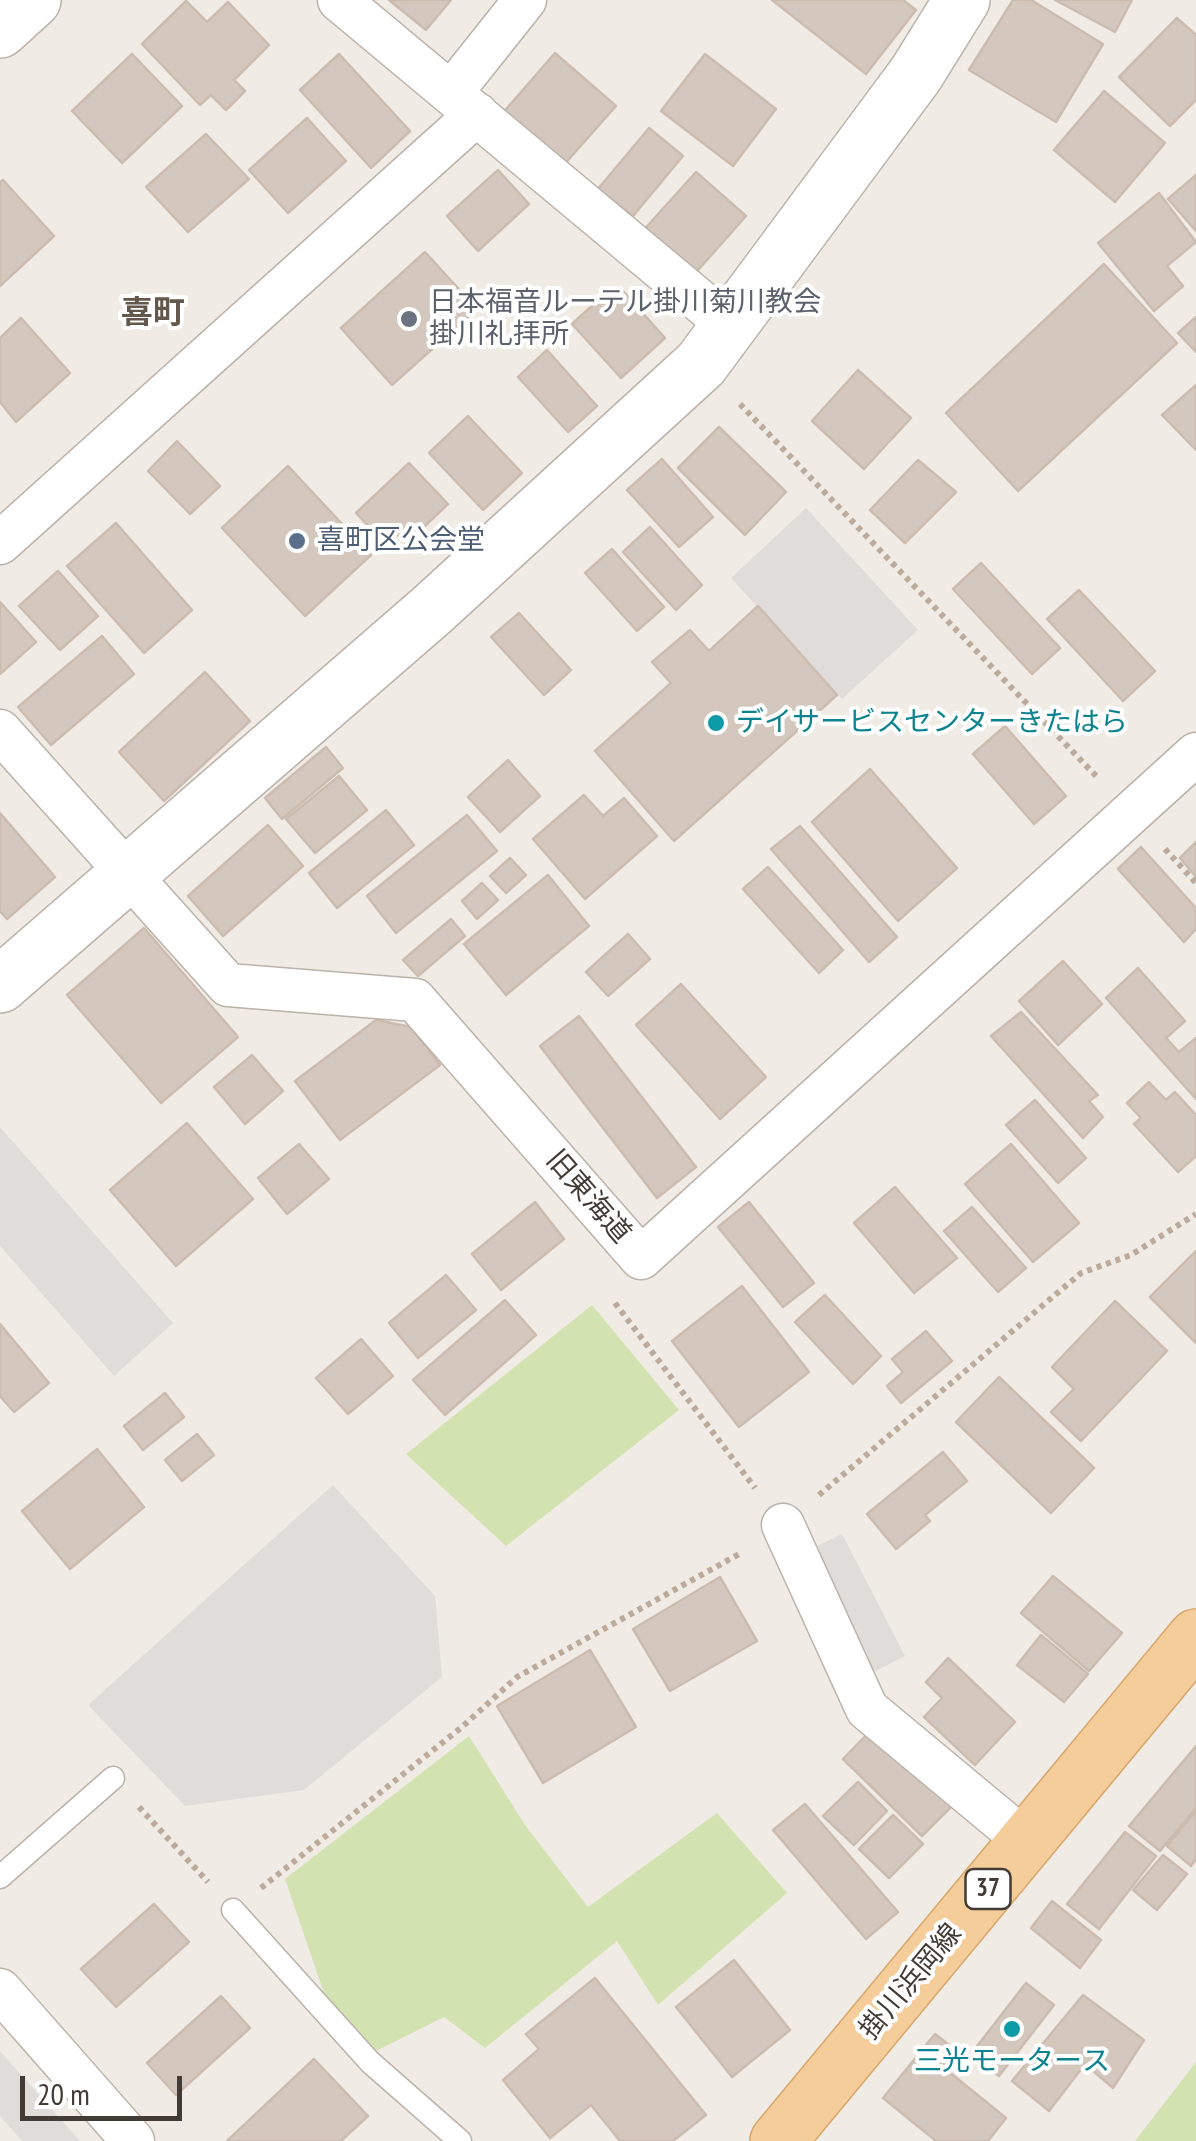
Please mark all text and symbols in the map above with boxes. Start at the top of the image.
place label: 日本福音ルーテル掛川菊川教会 掛川礼拝所 [429,286,821,352]
district label: 喜町 [121,295,185,333]
marker: 日本福音ルーテル掛川菊川教会 掛川礼拝所 [398,308,420,330]
place label: 喜町区公会堂 [317,524,485,558]
marker: 喜町区公会堂 [286,530,308,552]
place label: デイサービスセンターきたはら [736,706,1128,740]
marker: デイサービスセンターきたはら [705,712,727,734]
street label: 旧東海道 [539,1144,637,1250]
road number: 37 [966,1869,1010,1909]
street label: 掛川浜岡線 [853,1918,969,2046]
marker: 三光モータース [1001,2018,1023,2040]
place label: 三光モータース [914,2045,1110,2079]
scale bar [25,2056,188,2118]
text: 20 m [37,2074,90,2113]

